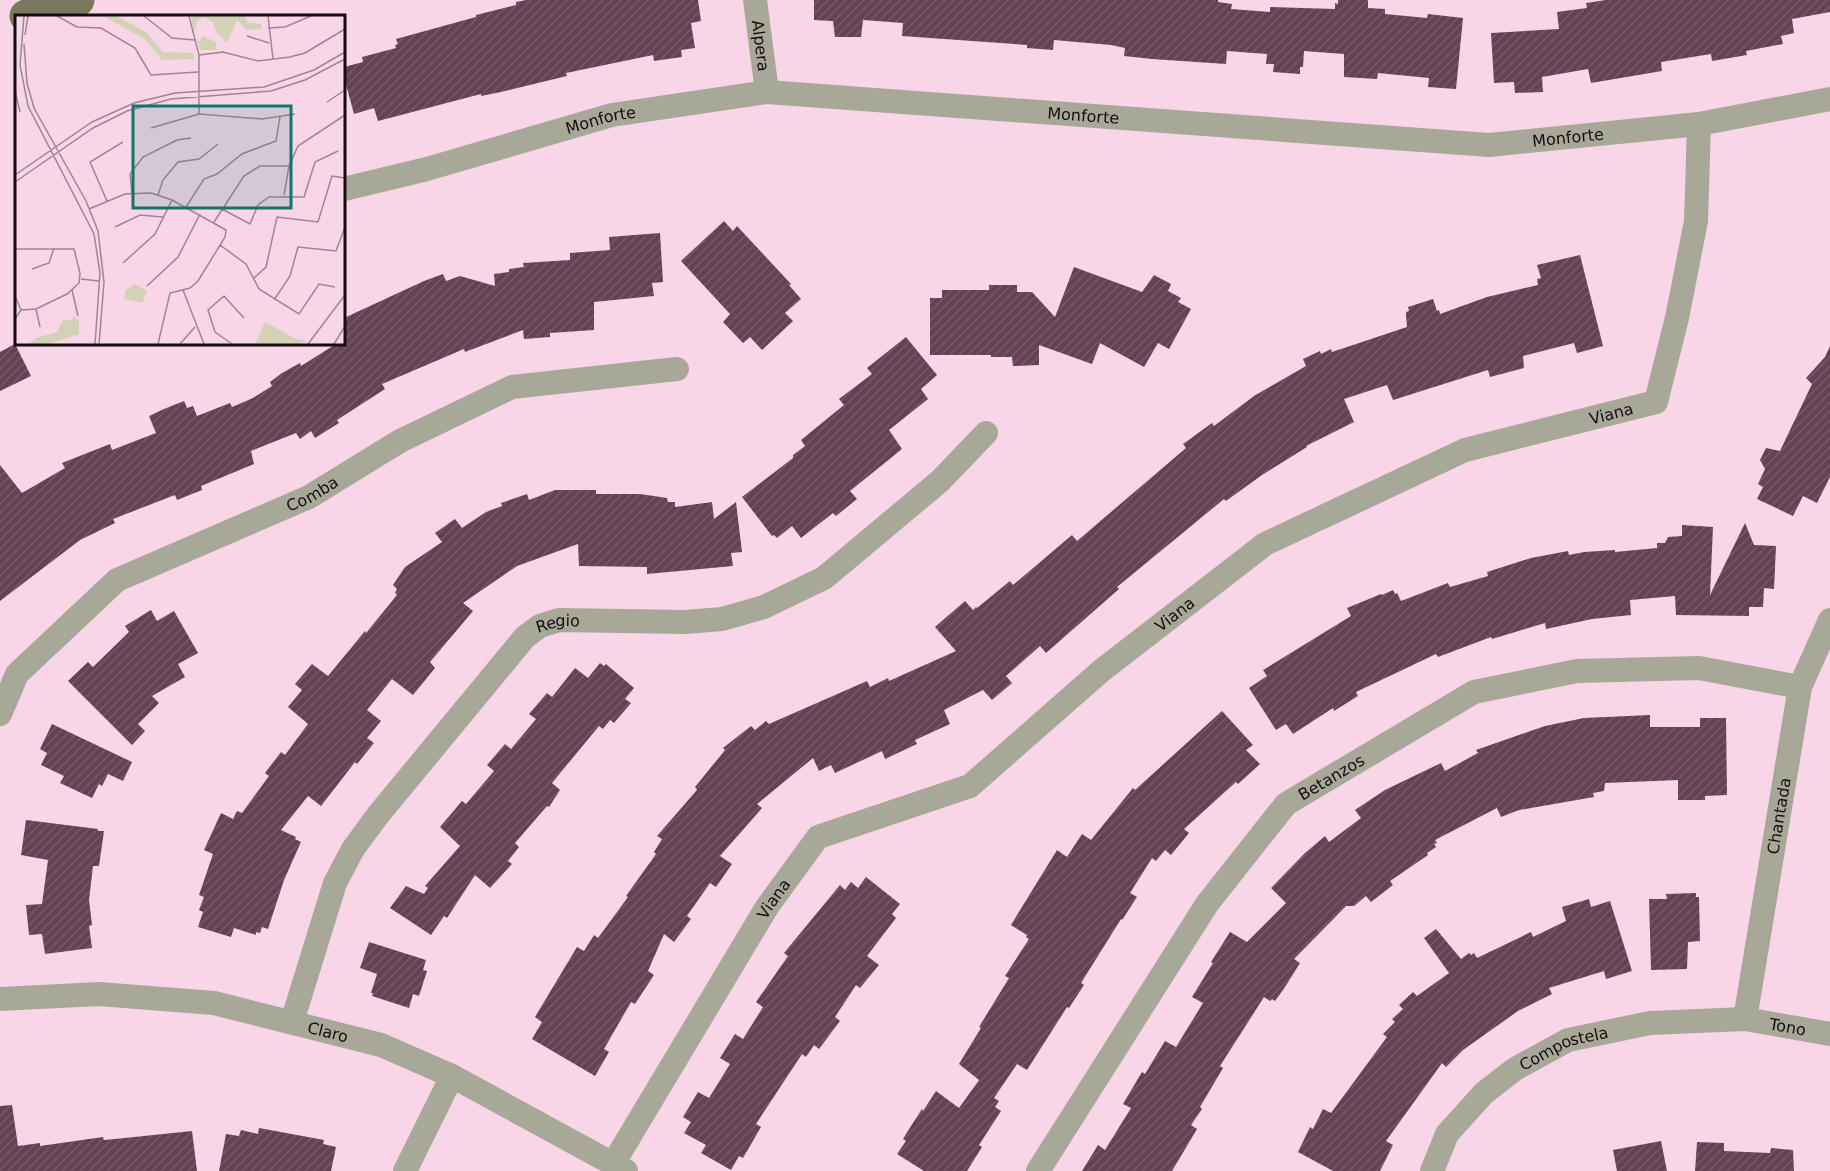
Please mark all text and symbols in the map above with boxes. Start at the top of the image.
inset map [15,15,345,345]
street label: Alpera [748,19,774,73]
street label: Monforte [563,102,637,138]
street label: Monforte [1047,103,1120,127]
street label: Monforte [1531,124,1605,150]
street label: Viana [1587,399,1635,428]
street label: Comba [283,472,342,515]
street label: Viana [1151,593,1198,635]
street label: Regio [533,610,580,636]
street label: Betanzos [1295,750,1368,804]
street label: Chantada [1763,776,1794,855]
street label: Viana [753,875,794,922]
street label: Tono [1767,1014,1808,1039]
street label: Claro [306,1017,350,1046]
street label: Compostela [1516,1022,1610,1074]

